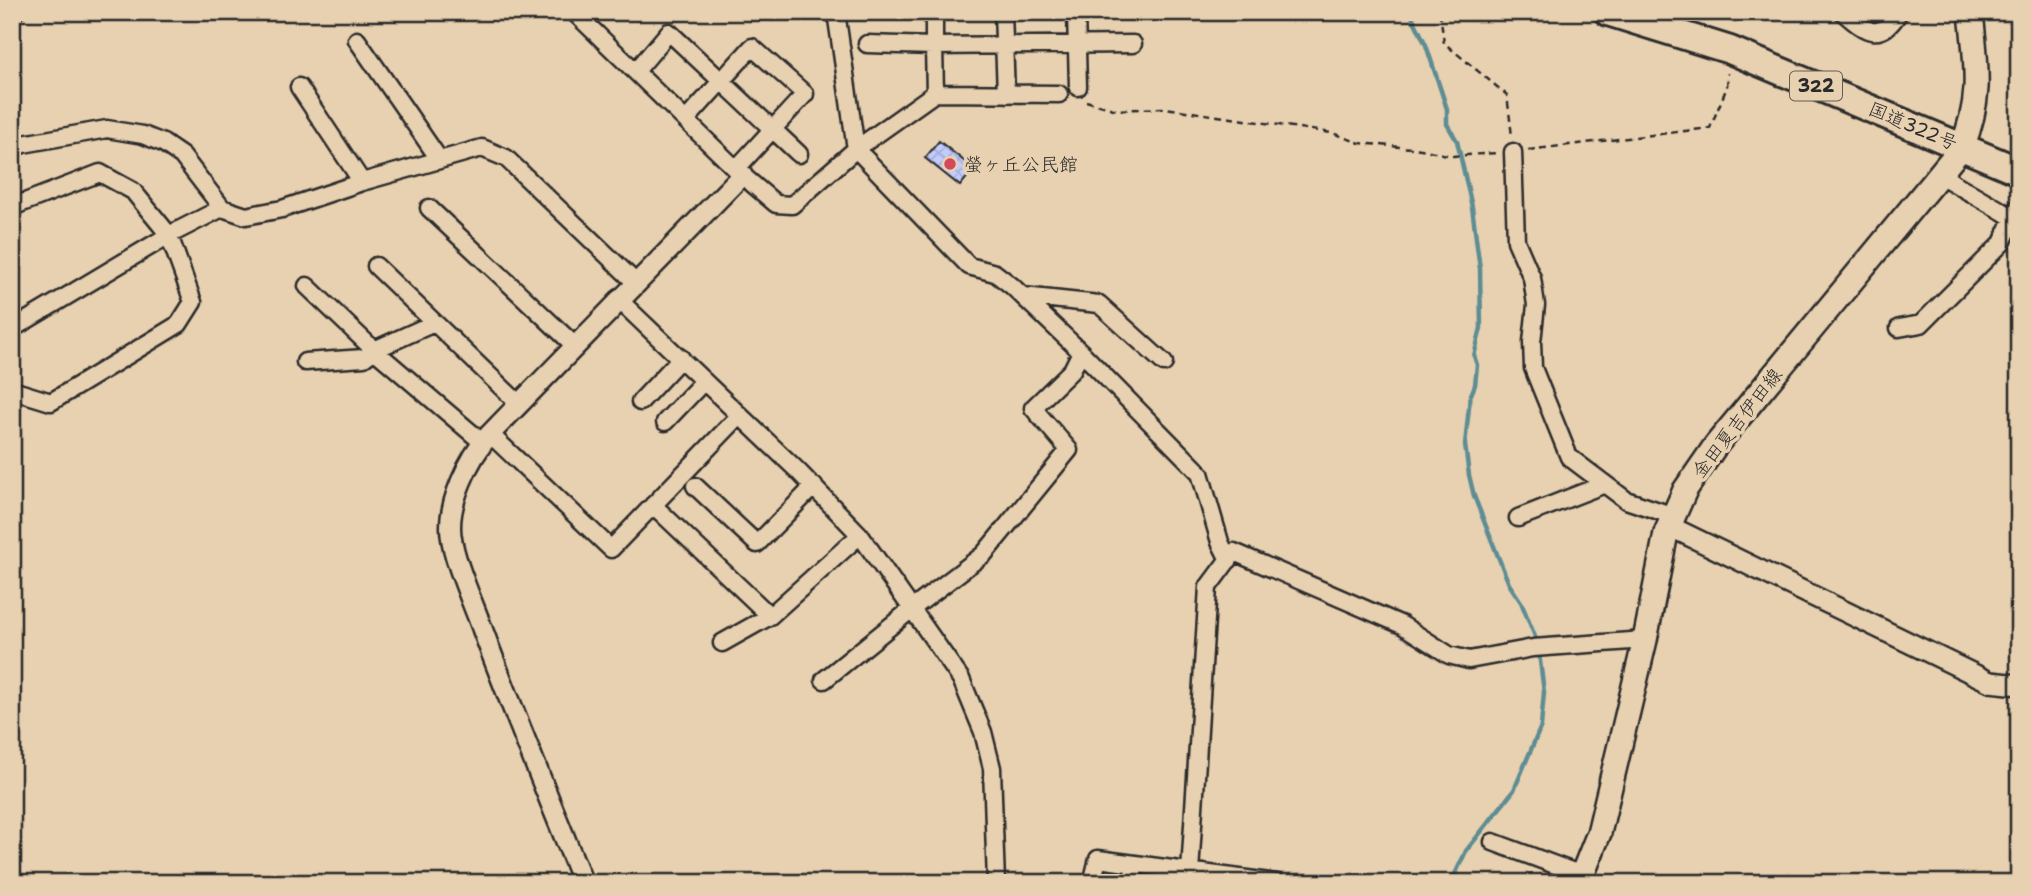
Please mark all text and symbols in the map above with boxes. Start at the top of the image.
road number: 322 [1790,72,1842,100]
street label: 国道322号 [1865,96,1961,156]
place label: 螢ヶ丘公民館 [964,152,1078,177]
marker: 螢ヶ丘公民館 [942,156,958,172]
street label: 金田夏吉伊田線 [1686,363,1788,483]

